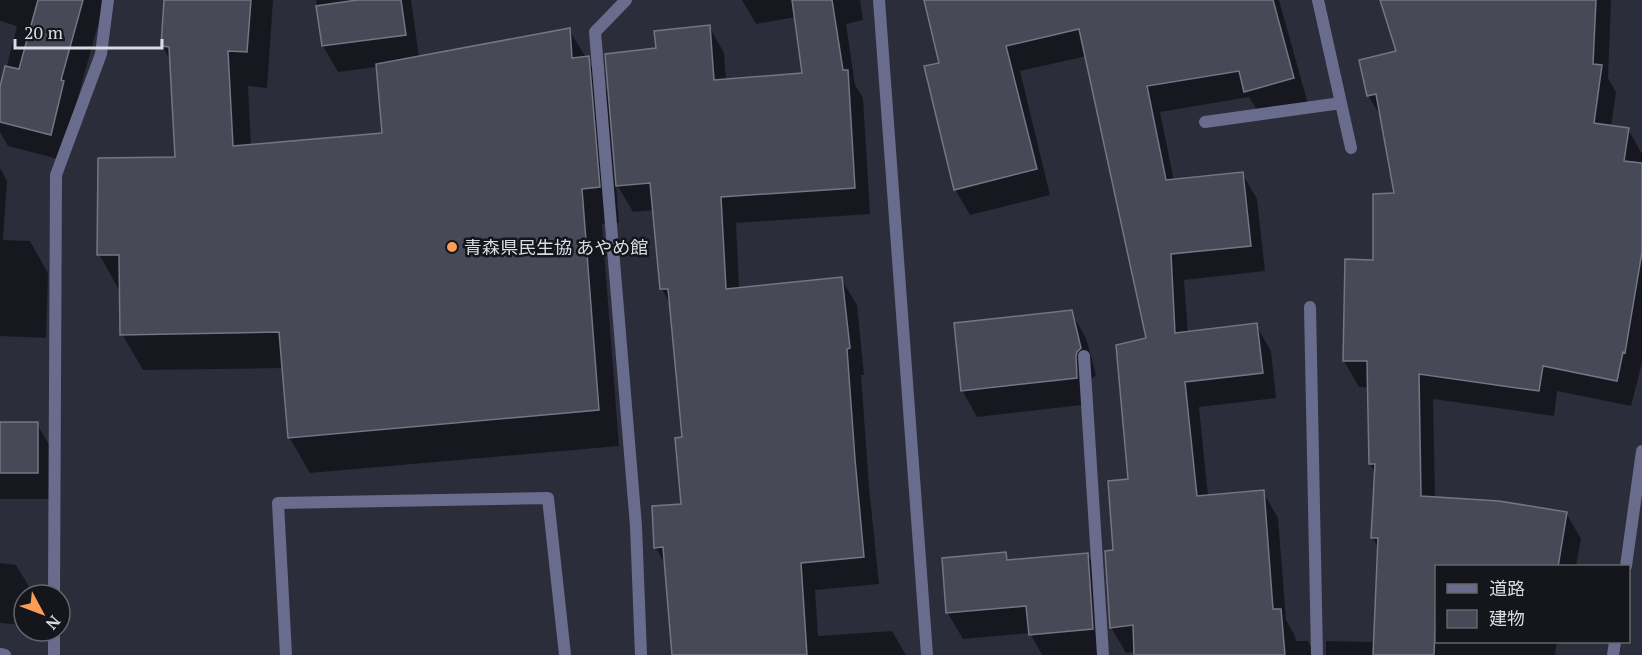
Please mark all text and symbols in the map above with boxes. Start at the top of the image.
scale bar [15,12,162,50]
text: 20 m [24,20,64,44]
place label: 青森県民生協 あやめ館 [464,235,648,259]
marker: 青森県民生協 あやめ館 [445,240,459,254]
legend [1435,565,1630,643]
text: 道路 [1489,576,1525,600]
north arrow [12,583,72,643]
text: 建物 [1489,606,1525,630]
text: N [41,611,66,635]

